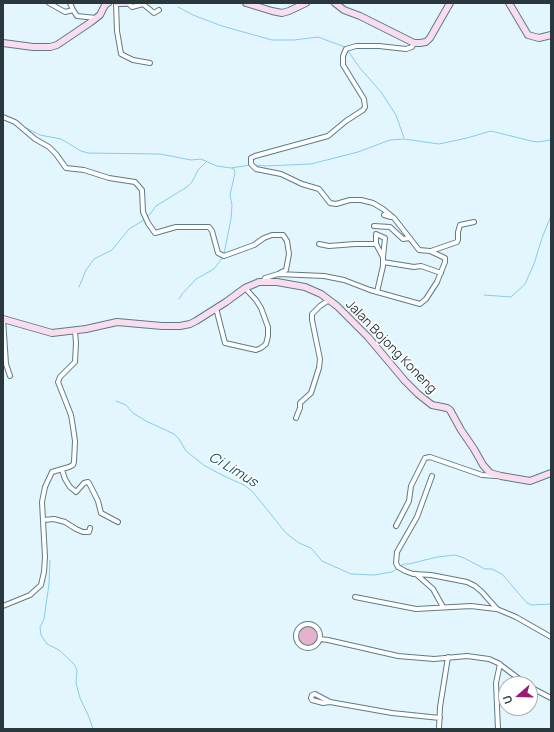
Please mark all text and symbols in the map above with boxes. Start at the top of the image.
street label: Jalan Bojong Koneng [342,297,440,397]
water label: Ci Limus [206,449,260,491]
north arrow [498,676,538,716]
text: U [499,694,516,706]

